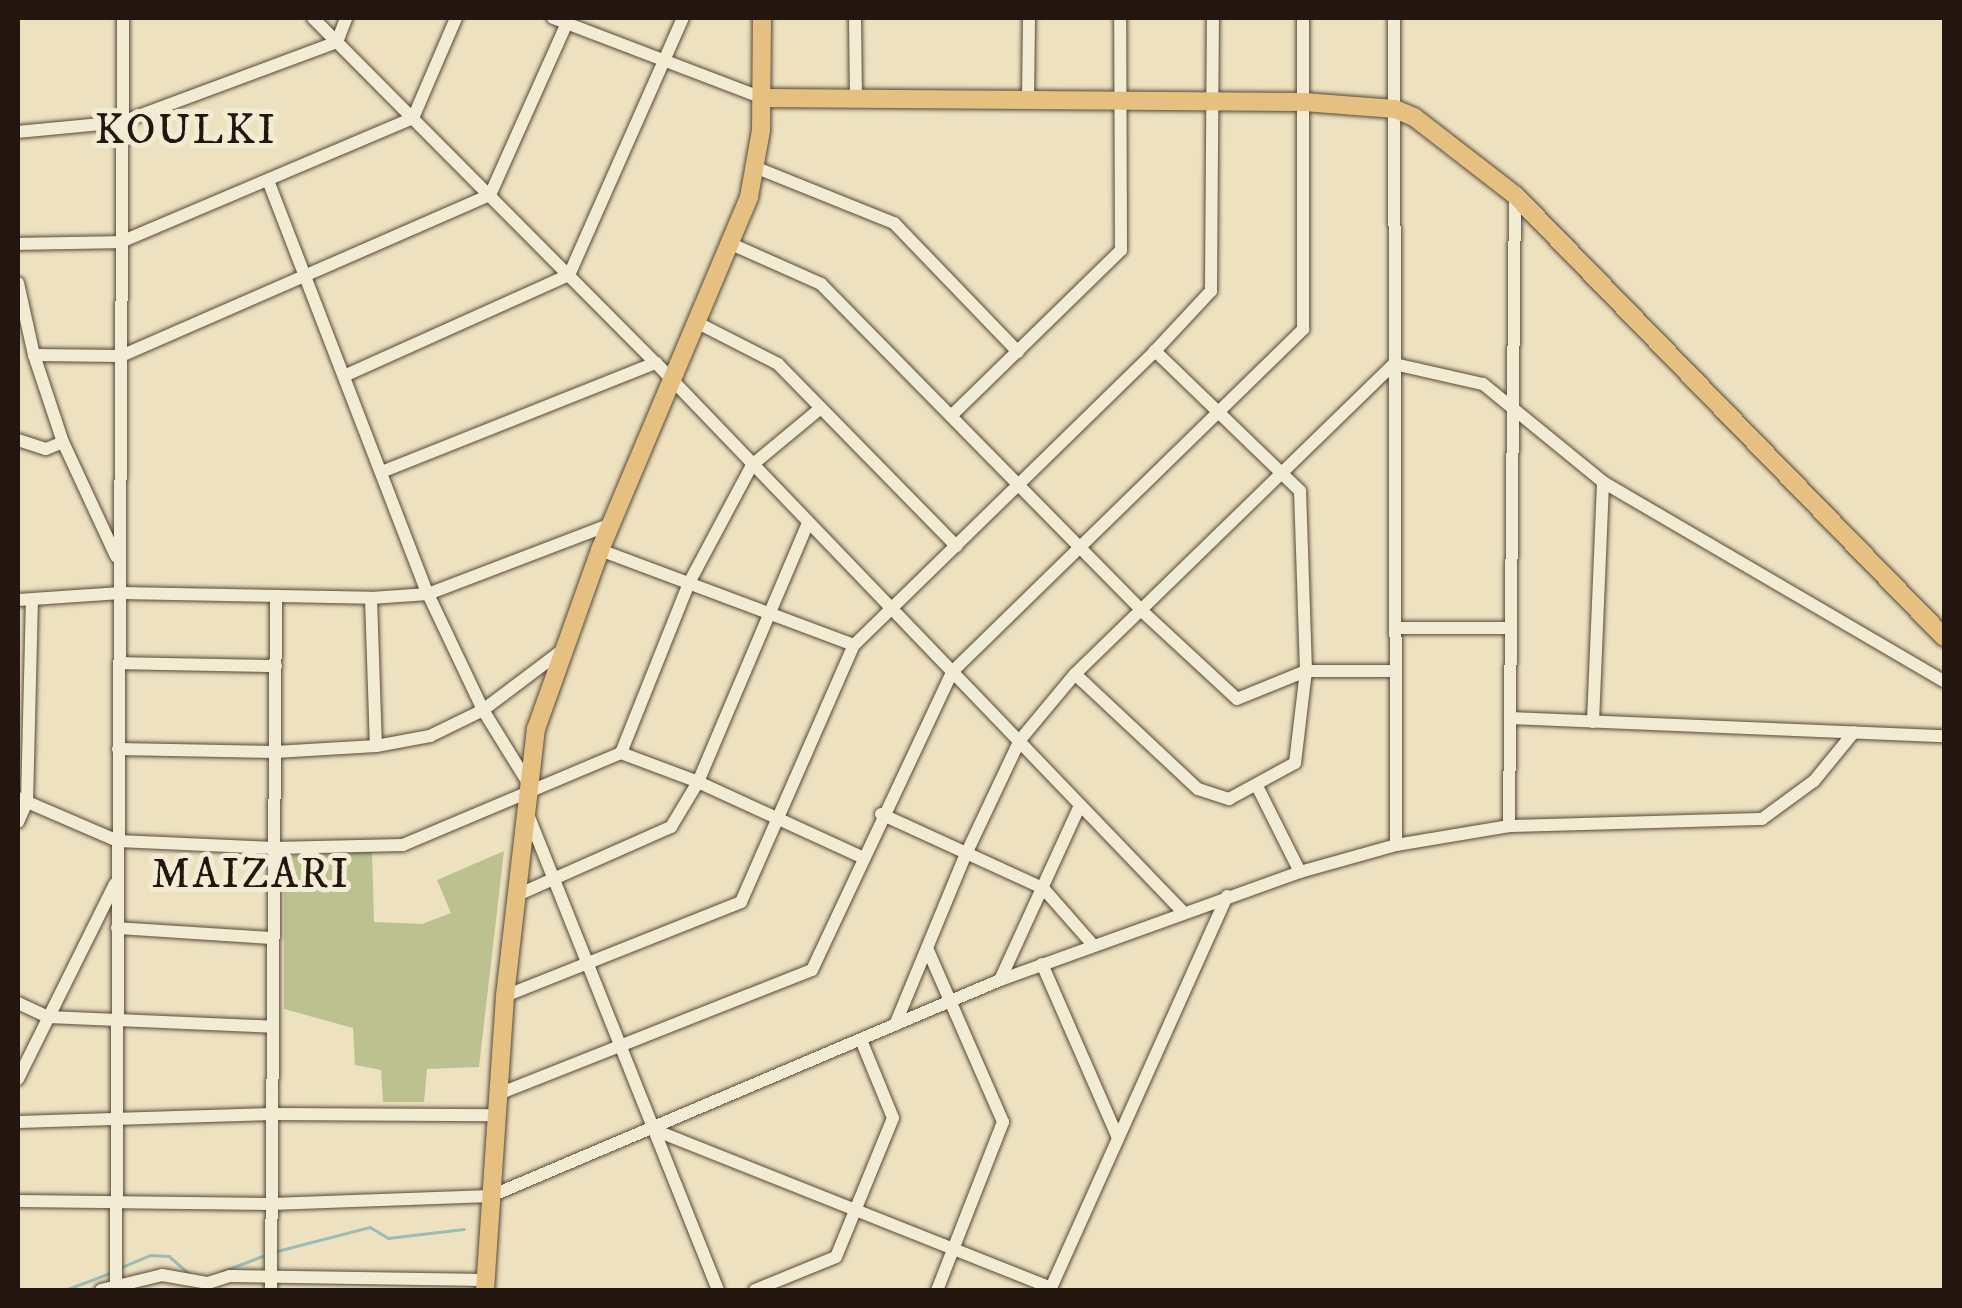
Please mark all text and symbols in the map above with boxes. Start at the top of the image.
district label: KOULKI [95,106,277,156]
district label: MAIZARI [152,850,350,900]

